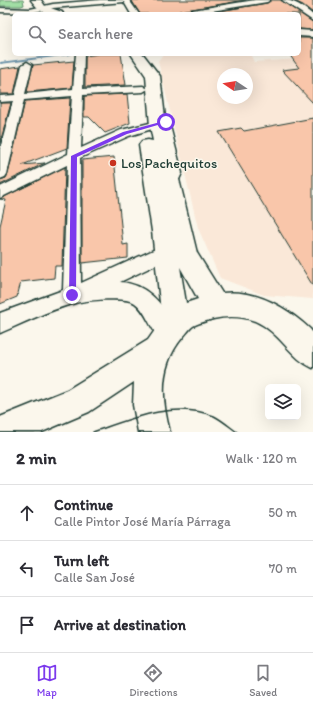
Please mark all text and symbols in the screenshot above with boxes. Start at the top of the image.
search box [12,12,301,56]
icon: search [26,23,48,45]
text: Search here [58,25,133,43]
north arrow [217,68,253,104]
route start [157,113,175,131]
place label: Los Pachequitos [121,155,217,172]
marker: Los Pachequitos [108,158,118,168]
route end [63,286,81,304]
map controls [265,384,301,420]
button: layers [265,384,301,420]
text: 2 min [16,448,56,468]
text: Walk · 120 m [226,451,297,466]
text: Continue [54,496,113,514]
icon: ahead [16,502,38,524]
text: 50 m [268,505,297,520]
text: Calle Pintor José María Párraga [54,514,231,529]
text: Turn left [54,552,109,570]
icon: left [16,558,38,580]
text: 70 m [269,561,297,576]
text: Calle San José [54,570,135,585]
icon: arrive [16,614,38,636]
text: Arrive at destination [54,616,186,634]
tab: Map [36,662,58,699]
tab: Directions [129,662,178,699]
tab: Saved [249,662,277,699]

